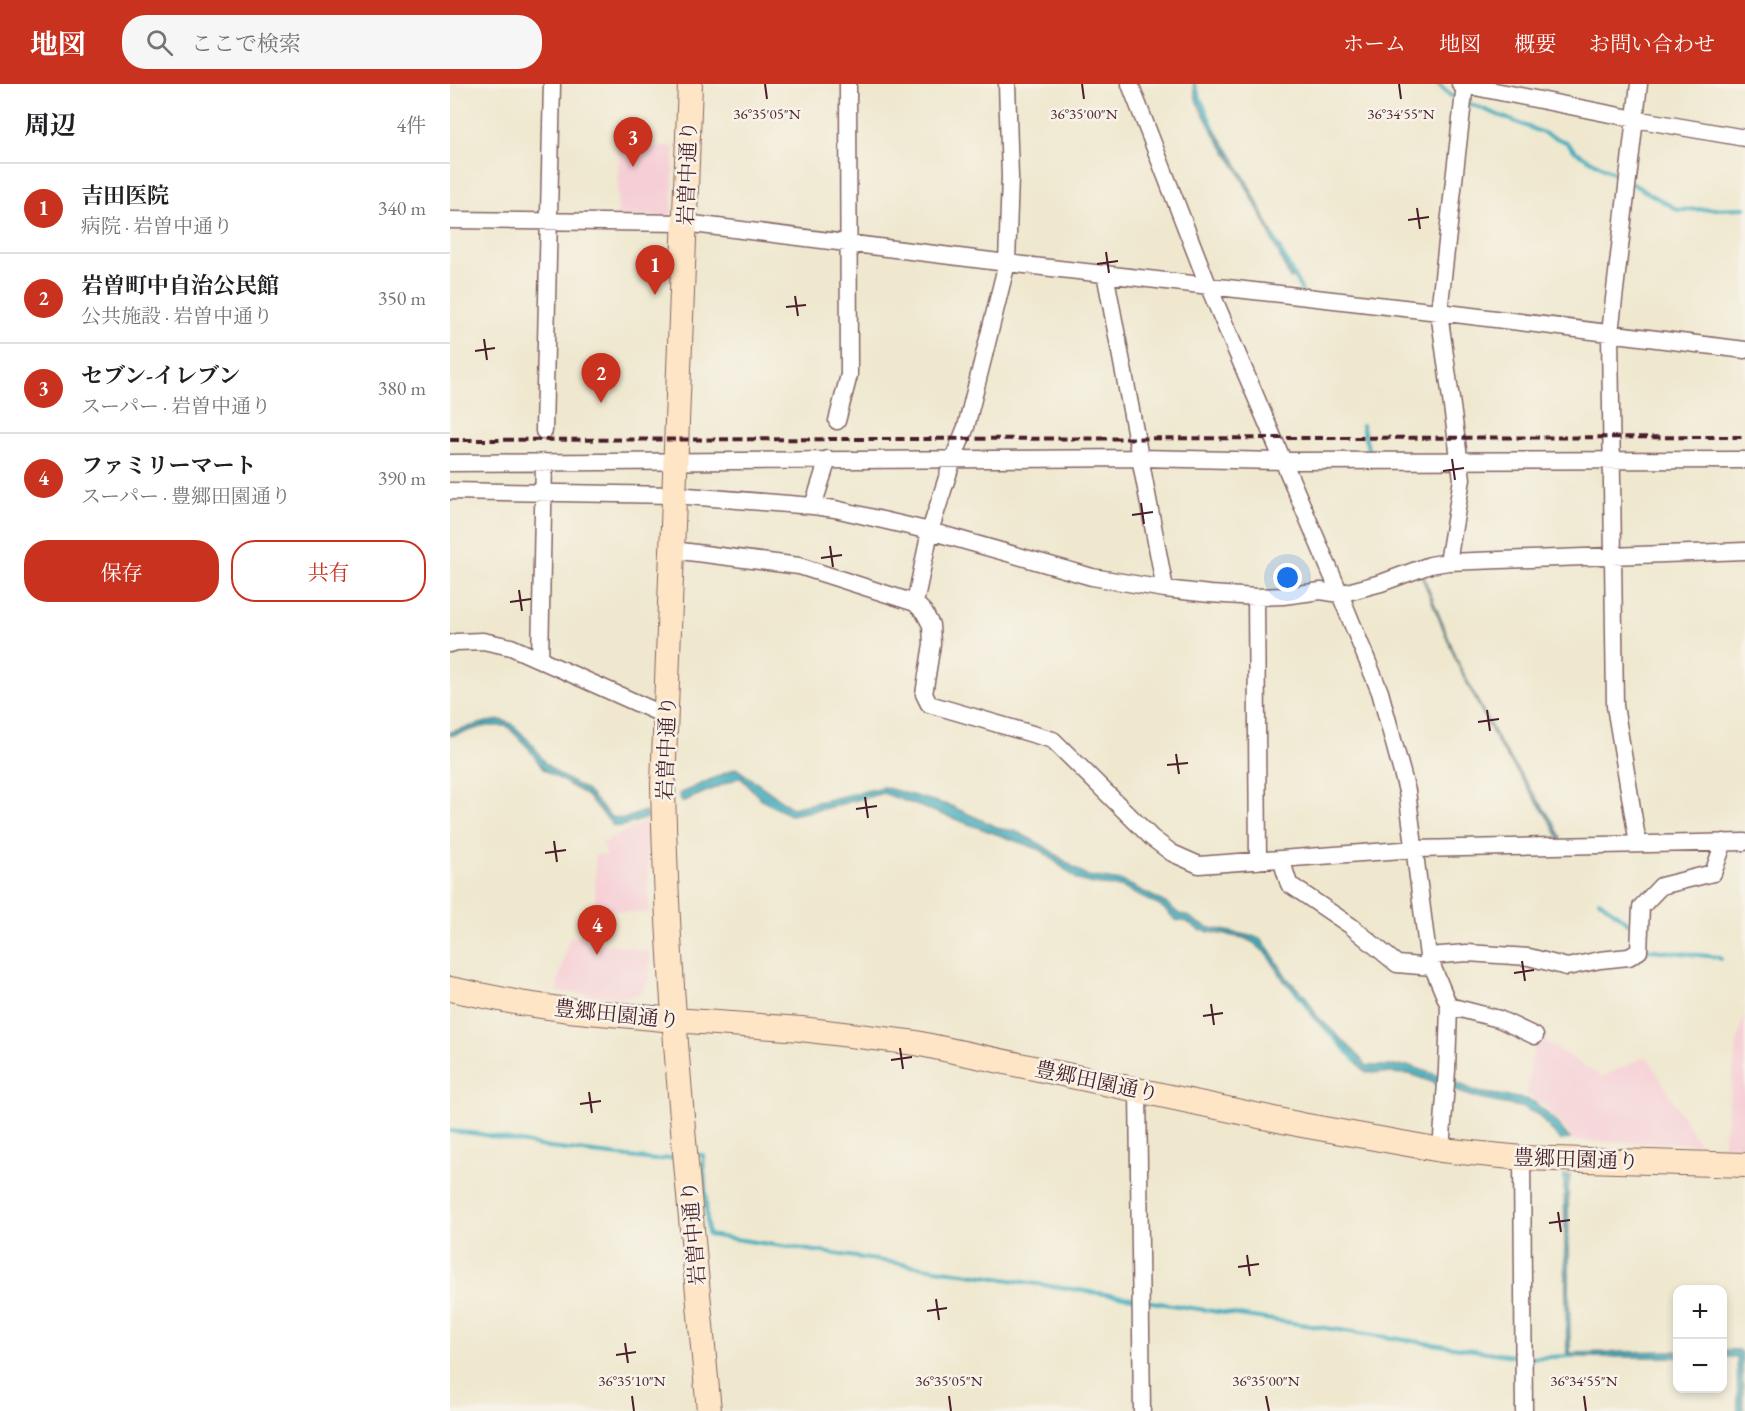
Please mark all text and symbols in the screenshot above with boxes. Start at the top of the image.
search box [122,15,542,69]
text: 地図 [30,26,86,62]
icon: search [143,26,176,59]
text: ここで検索 [191,29,301,58]
text: ホーム [1343,30,1406,57]
text: 地図 [1439,30,1481,57]
text: 概要 [1514,30,1556,57]
text: お問い合わせ [1589,30,1715,57]
text: 36°35'05"N [733,104,801,123]
text: 36°35'00"N [1050,104,1118,123]
text: 36°34'55"N [1367,104,1435,123]
text: 周辺 [24,108,76,142]
text: 4件 [396,112,426,138]
pin: 3 [614,118,652,167]
street label: 岩曽中通り [672,120,702,226]
text: 吉田医院 [81,181,169,210]
text: 1 [38,195,49,221]
text: 340 m [378,195,426,221]
text: 病院 · 岩曽中通り [81,213,233,239]
pin: 1 [636,246,674,295]
text: 岩曽町中自治公民館 [81,271,279,300]
text: 2 [38,285,49,311]
text: 350 m [378,285,426,311]
text: 公共施設 · 岩曽中通り [81,303,273,329]
pin: 2 [582,354,620,403]
text: セブン-イレブン [81,361,240,390]
text: 3 [38,375,49,401]
text: 380 m [378,375,426,401]
text: スーパー · 岩曽中通り [81,393,271,419]
text: ファミリーマート [81,451,257,480]
text: 4 [38,465,49,491]
text: 390 m [378,465,426,491]
text: スーパー · 豊郷田園通り [81,483,291,509]
button: 保存 [24,540,219,602]
button: 共有 [231,540,426,602]
your location [1273,563,1302,592]
street label: 岩曽中通り [651,695,681,801]
pin: 4 [578,906,616,955]
street label: 豊郷田園通り [553,994,681,1034]
street label: 豊郷田園通り [1033,1055,1161,1107]
street label: 豊郷田園通り [1513,1143,1639,1175]
street label: 岩曽中通り [675,1180,711,1286]
map controls [1673,1285,1727,1393]
button: + [1673,1285,1727,1339]
button: − [1673,1339,1727,1393]
text: 36°35'10"N [598,1371,666,1390]
text: 36°35'05"N [915,1371,983,1390]
text: 36°35'00"N [1232,1371,1300,1390]
text: 36°34'55"N [1550,1371,1618,1390]

